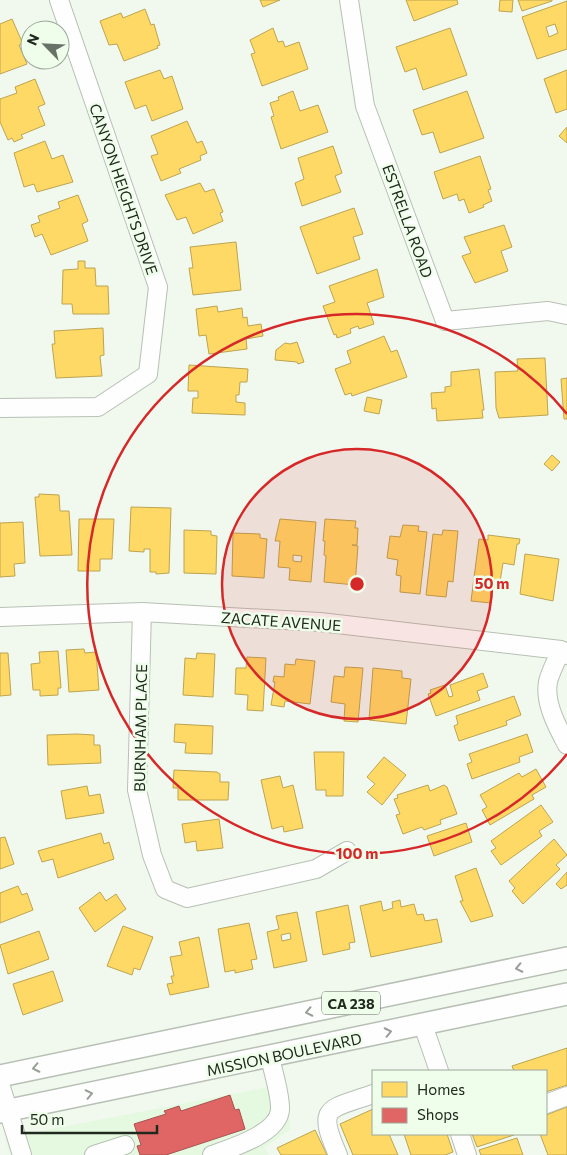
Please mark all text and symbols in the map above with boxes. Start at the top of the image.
north arrow [20,20,70,70]
text: N [23,31,43,48]
street label: CANYON HEIGHTS DRIVE [86,101,162,277]
street label: ESTRELLA ROAD [379,162,437,280]
text: 50 m [475,574,509,592]
centre of rings [348,575,366,593]
street label: ZACATE AVENUE [220,608,342,634]
street label: BURNHAM PLACE [130,664,150,792]
text: 100 m [336,844,378,862]
one-way arrow [515,962,524,973]
road number: CA 238 [322,991,380,1014]
one-way arrow [304,1006,313,1017]
one-way arrow [384,1027,392,1038]
street label: MISSION BOULEVARD [205,1029,363,1079]
one-way arrow [31,1063,40,1073]
legend [372,1070,547,1135]
text: Homes [417,1080,465,1098]
one-way arrow [85,1089,94,1099]
scale bar [22,1102,158,1134]
text: Shops [417,1105,459,1123]
text: 50 m [30,1110,64,1128]

